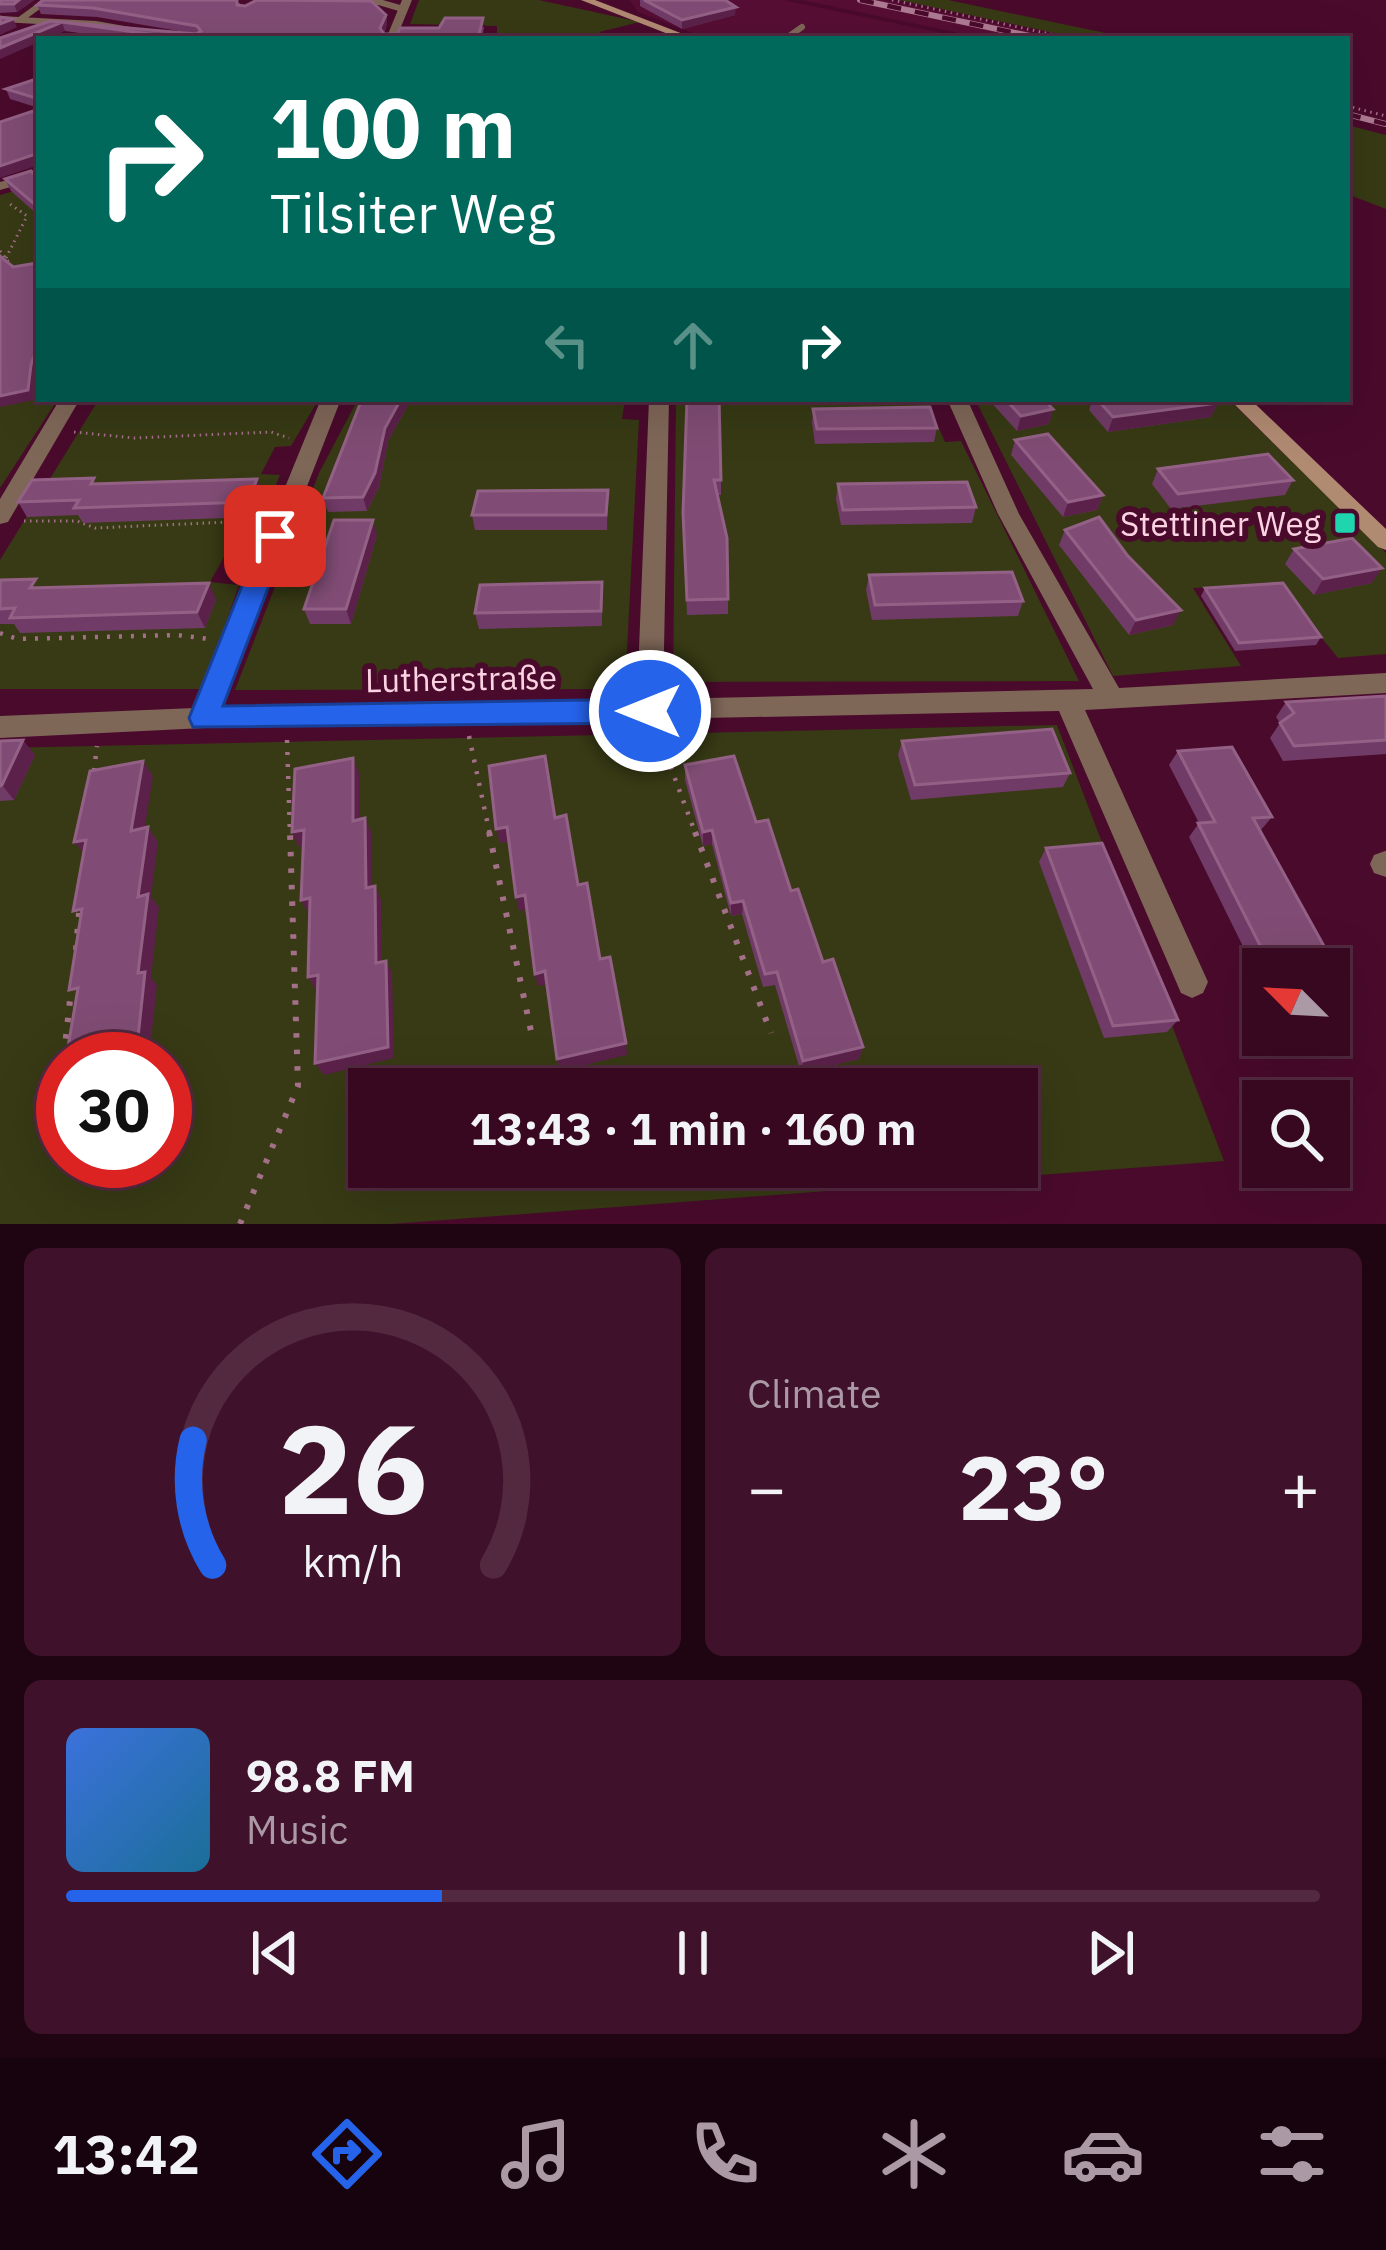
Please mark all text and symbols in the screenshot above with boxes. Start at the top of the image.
text: 100 m [270,72,516,181]
icon: right [72,84,228,240]
text: Tilsiter Weg [270,178,555,248]
icon: left [534,312,600,378]
icon: ahead [660,312,726,378]
icon: right [786,312,852,378]
pin [224,485,326,587]
place label: Stettiner Weg [1120,502,1322,545]
icon: arrive [242,503,308,569]
marker: Stettiner Weg [1332,510,1358,536]
position arrow [587,648,713,774]
street label: Lutherstraße [365,655,557,701]
north arrow [1242,948,1350,1056]
map controls [1242,948,1350,1188]
speed limit sign: 30 [36,1032,192,1188]
button: search [1242,1080,1350,1188]
text: 13:43 · 1 min · 160 m [470,1099,916,1157]
text: Climate [747,1368,881,1419]
text: 26 [278,1386,427,1548]
text: 23° [958,1428,1109,1545]
text: − [747,1444,787,1530]
text: + [1280,1444,1320,1530]
text: km/h [302,1533,403,1589]
text: 98.8 FM [246,1746,415,1804]
text: Music [246,1804,348,1855]
icon: previous [242,1920,308,1986]
icon: pause [660,1920,726,1986]
icon: next [1078,1920,1144,1986]
icon: directions [305,2112,389,2196]
icon: music [494,2112,578,2196]
icon: phone [683,2112,767,2196]
icon: climate [872,2112,956,2196]
icon: car [1061,2112,1145,2196]
icon: filters [1250,2112,1334,2196]
text: 13:42 [52,2119,200,2189]

